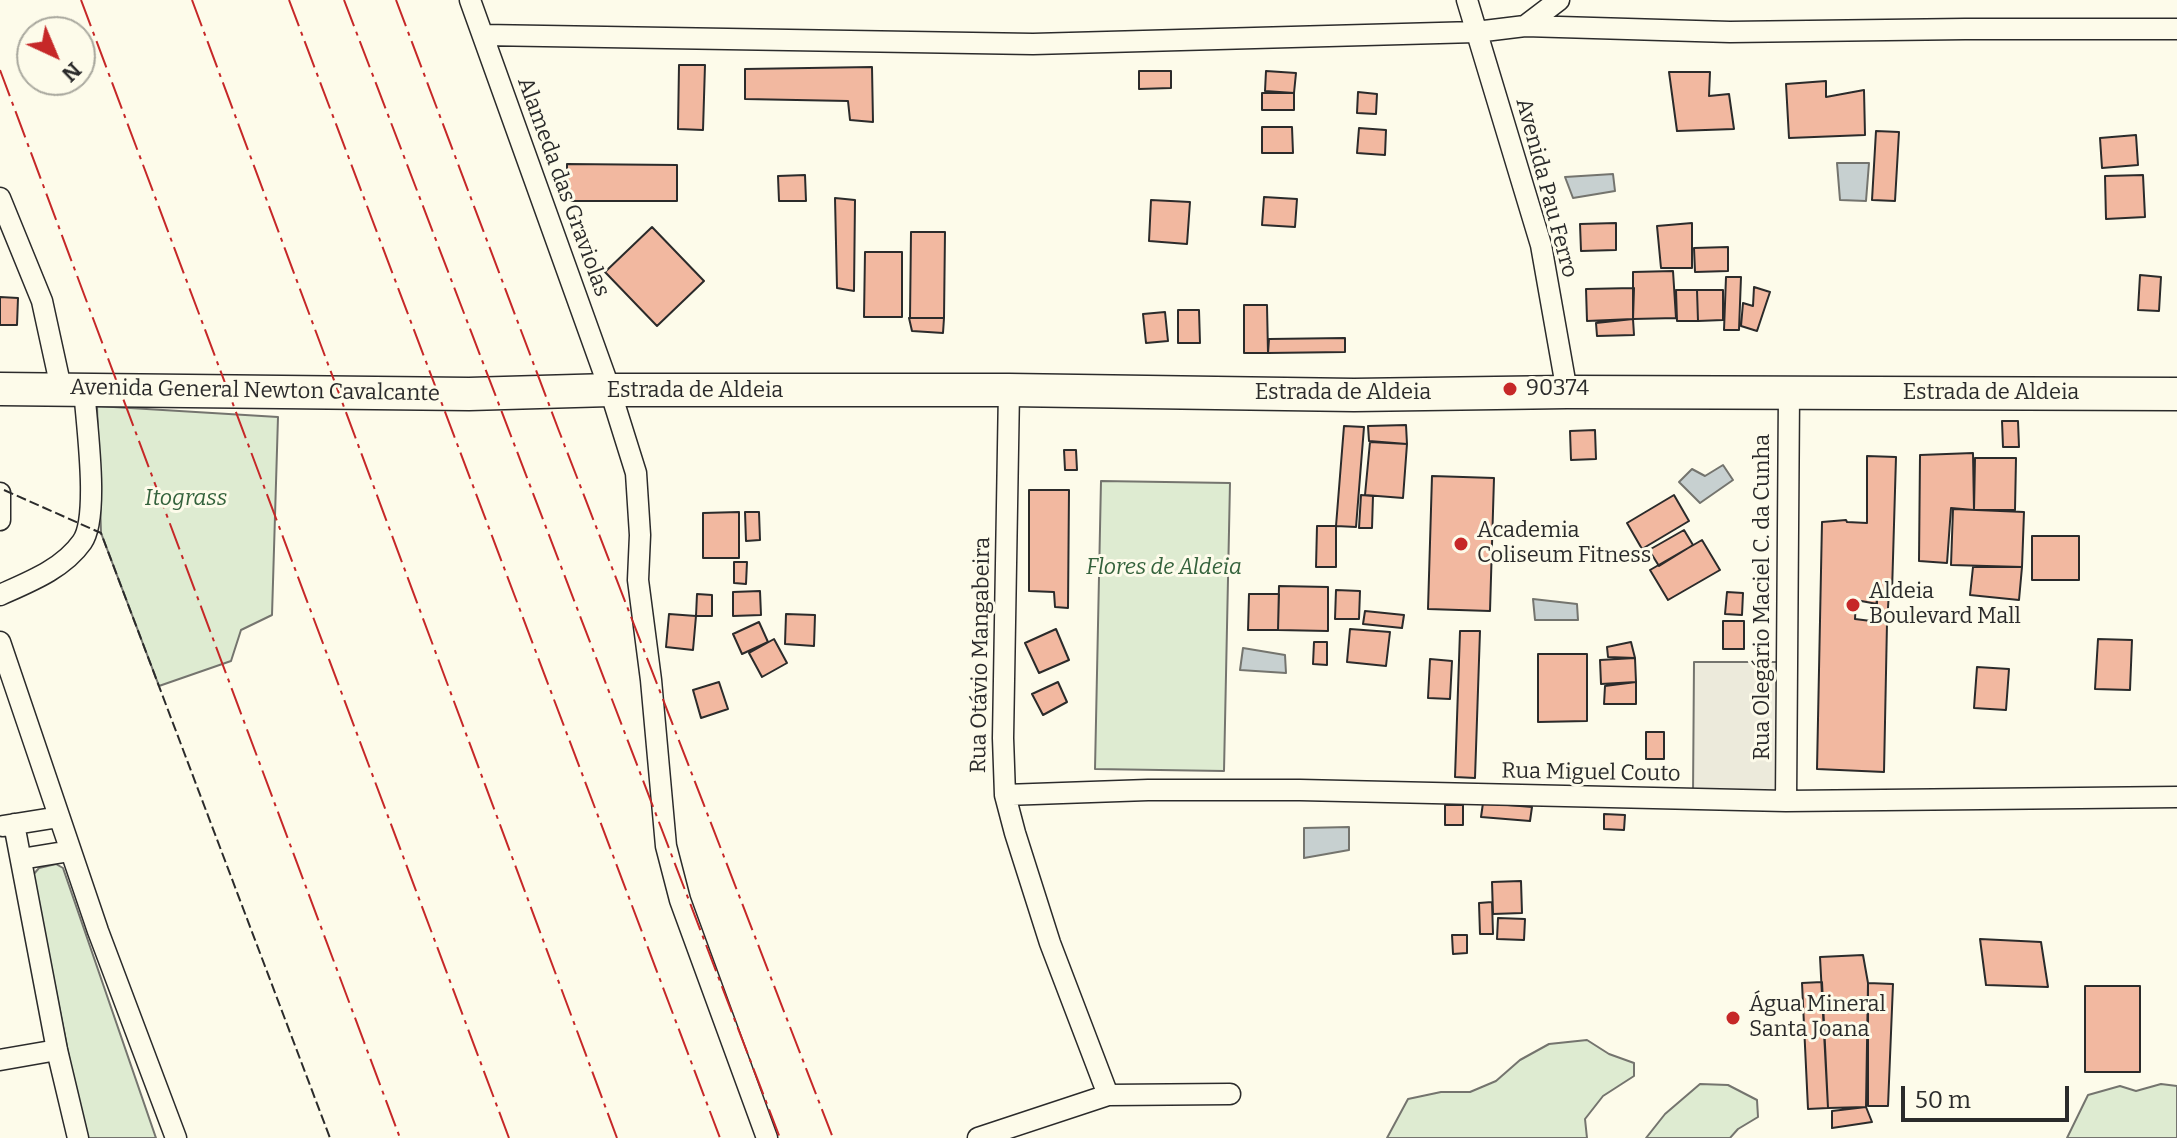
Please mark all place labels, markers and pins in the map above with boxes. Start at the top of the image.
place label: 90374 [1526,376,1589,402]
marker: 90374 [1501,380,1519,398]
place label: Academia Coliseum Fitness [1477,518,1651,570]
marker: Academia Coliseum Fitness [1452,535,1470,553]
place label: Aldeia Boulevard Mall [1869,579,2021,630]
marker: Aldeia Boulevard Mall [1844,596,1862,614]
place label: Água Mineral Santa Joana [1749,992,1886,1044]
marker: Água Mineral Santa Joana [1724,1009,1742,1027]

